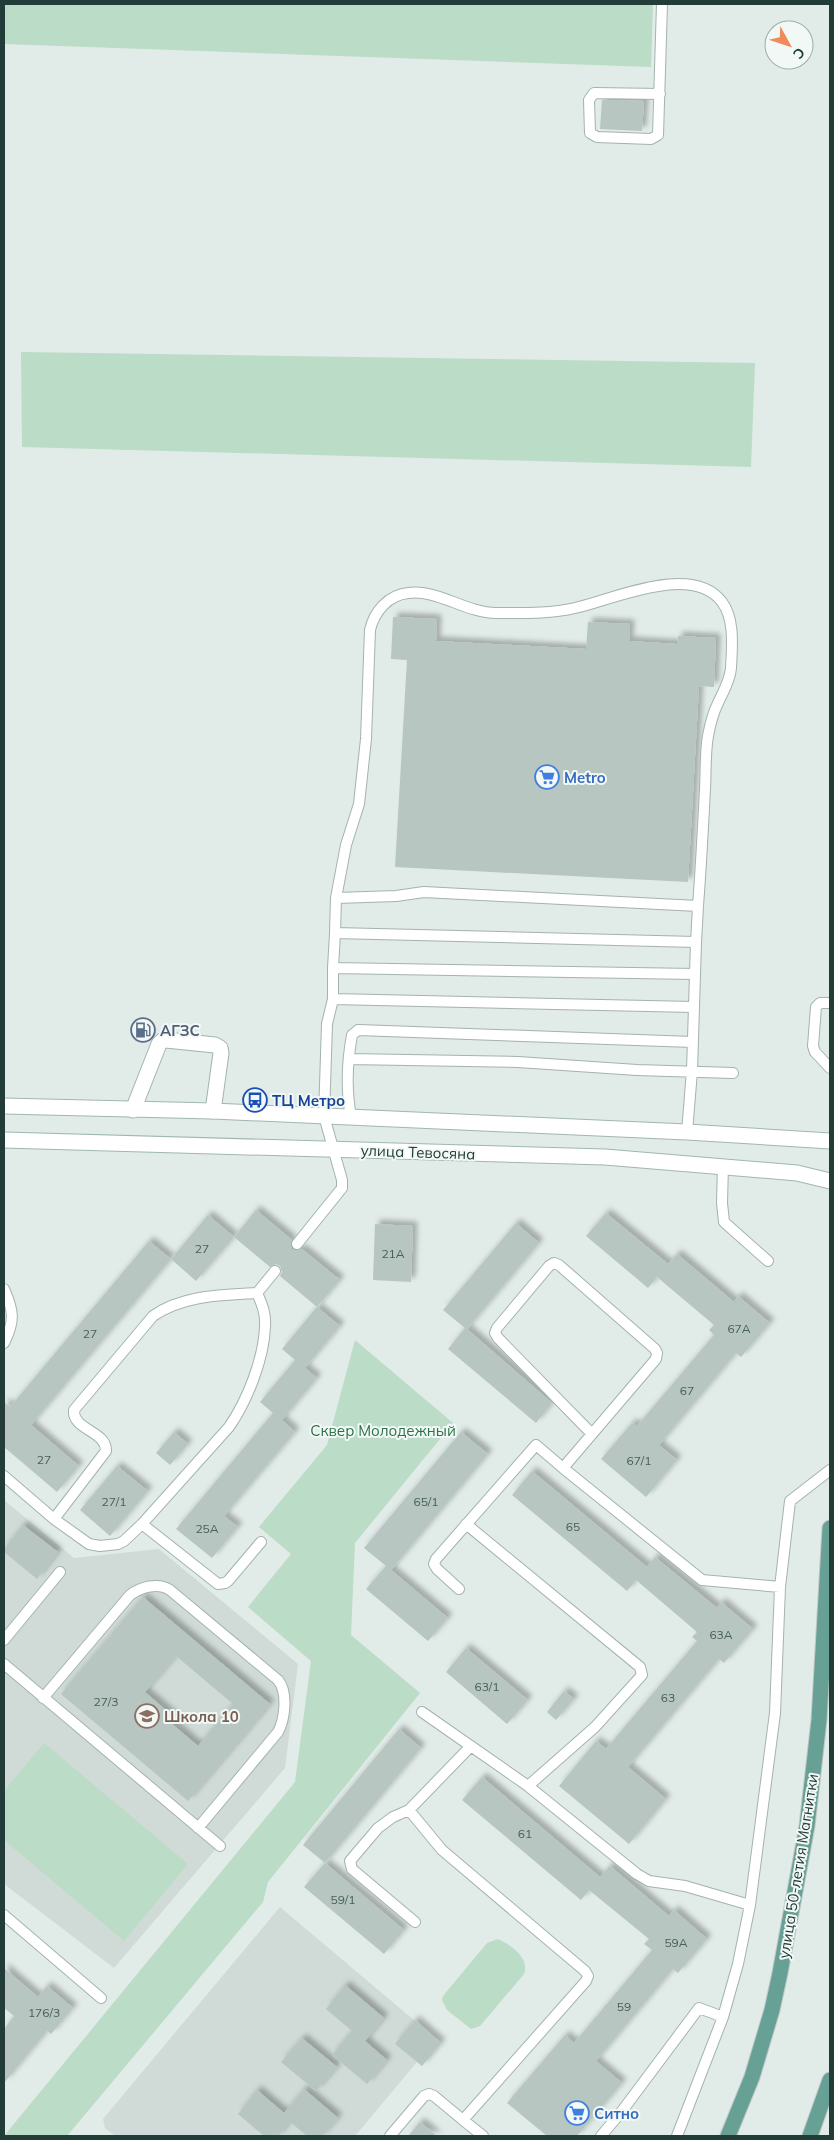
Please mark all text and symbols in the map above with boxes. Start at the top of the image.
north arrow [764,20,814,70]
text: С [789,44,809,63]
supermarket icon: Metro [534,764,560,790]
place label: Metro [564,768,606,787]
fuel station icon: АГЗС [130,1017,156,1043]
place label: АГЗС [160,1021,200,1040]
bus stop icon: ТЦ Метро [242,1087,268,1113]
place label: ТЦ Метро [272,1091,345,1110]
street label: улица Тевосяна [360,1141,476,1163]
house number: 27 [195,1241,209,1256]
house number: 21А [381,1246,405,1261]
house number: 67А [727,1321,751,1336]
house number: 27 [83,1326,97,1341]
house number: 67 [680,1383,694,1398]
park label: Сквер Молодежный [310,1421,456,1440]
house number: 27 [37,1452,51,1467]
house number: 67/1 [626,1453,652,1468]
house number: 27/1 [101,1494,127,1509]
house number: 65/1 [413,1494,439,1509]
house number: 65 [566,1519,580,1534]
house number: 25А [195,1521,219,1536]
house number: 63А [709,1627,733,1642]
house number: 63/1 [474,1679,500,1694]
house number: 63 [661,1690,675,1705]
house number: 27/3 [93,1694,119,1709]
school or university icon: Школа 10 [134,1703,160,1729]
place label: Школа 10 [164,1707,239,1726]
street label: улица 50-летия Магнитки [774,1772,822,1960]
house number: 61 [518,1826,532,1841]
house number: 59/1 [330,1892,356,1907]
house number: 59А [664,1935,688,1950]
house number: 59 [617,1999,631,2014]
house number: 176/3 [28,2005,60,2020]
supermarket icon: Ситно [564,2100,590,2126]
place label: Ситно [594,2104,639,2123]

